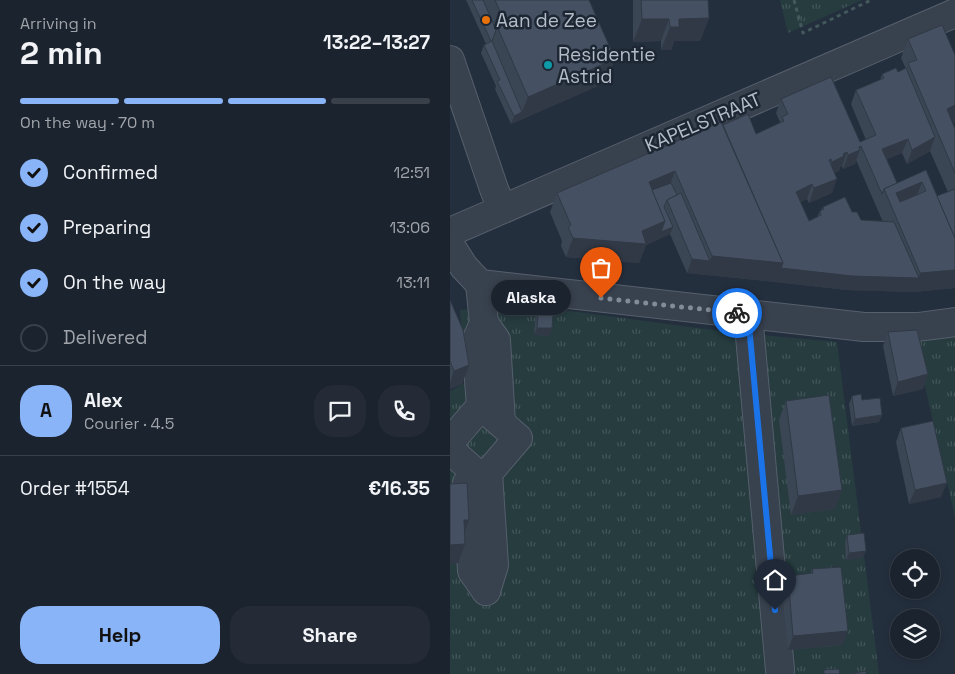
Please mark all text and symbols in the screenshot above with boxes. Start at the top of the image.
place label: Aan de Zee [496,8,597,33]
text: Arriving in [20,13,97,34]
marker: Aan de Zee [480,14,492,26]
text: 13:22–13:27 [323,30,430,55]
text: 2 min [20,33,103,73]
place label: Residentie Astrid [558,42,655,89]
marker: Residentie Astrid [542,59,554,71]
street label: KAPELSTRAAT [641,86,765,158]
text: On the way · 70 m [20,112,155,133]
icon: check [20,159,48,187]
text: Confirmed [63,160,158,185]
text: 12:51 [394,162,430,183]
icon: check [20,214,48,242]
text: Preparing [63,215,151,240]
text: 13:06 [390,217,430,238]
pin [580,247,622,298]
icon: bag [587,254,615,282]
icon: check [20,269,48,297]
text: On the way [63,270,166,295]
text: 13:11 [396,272,430,293]
callout: Alaska [491,280,571,316]
text: Alaska [506,287,556,308]
courier [712,288,762,338]
icon: bike [723,299,751,327]
text: Delivered [63,325,148,350]
button: chat [314,385,366,437]
button: phone [378,385,430,437]
text: Alex [84,388,123,413]
text: A [40,398,52,423]
text: Courier · 4.5 [84,413,174,434]
text: Order #1554 [20,476,130,501]
text: €16.35 [368,476,430,501]
map controls [890,549,940,659]
button: locate [890,549,940,599]
pin [754,559,796,610]
icon: home [761,566,789,594]
button: Help [20,606,220,664]
button: Share [230,606,430,664]
button: layers [890,609,940,659]

